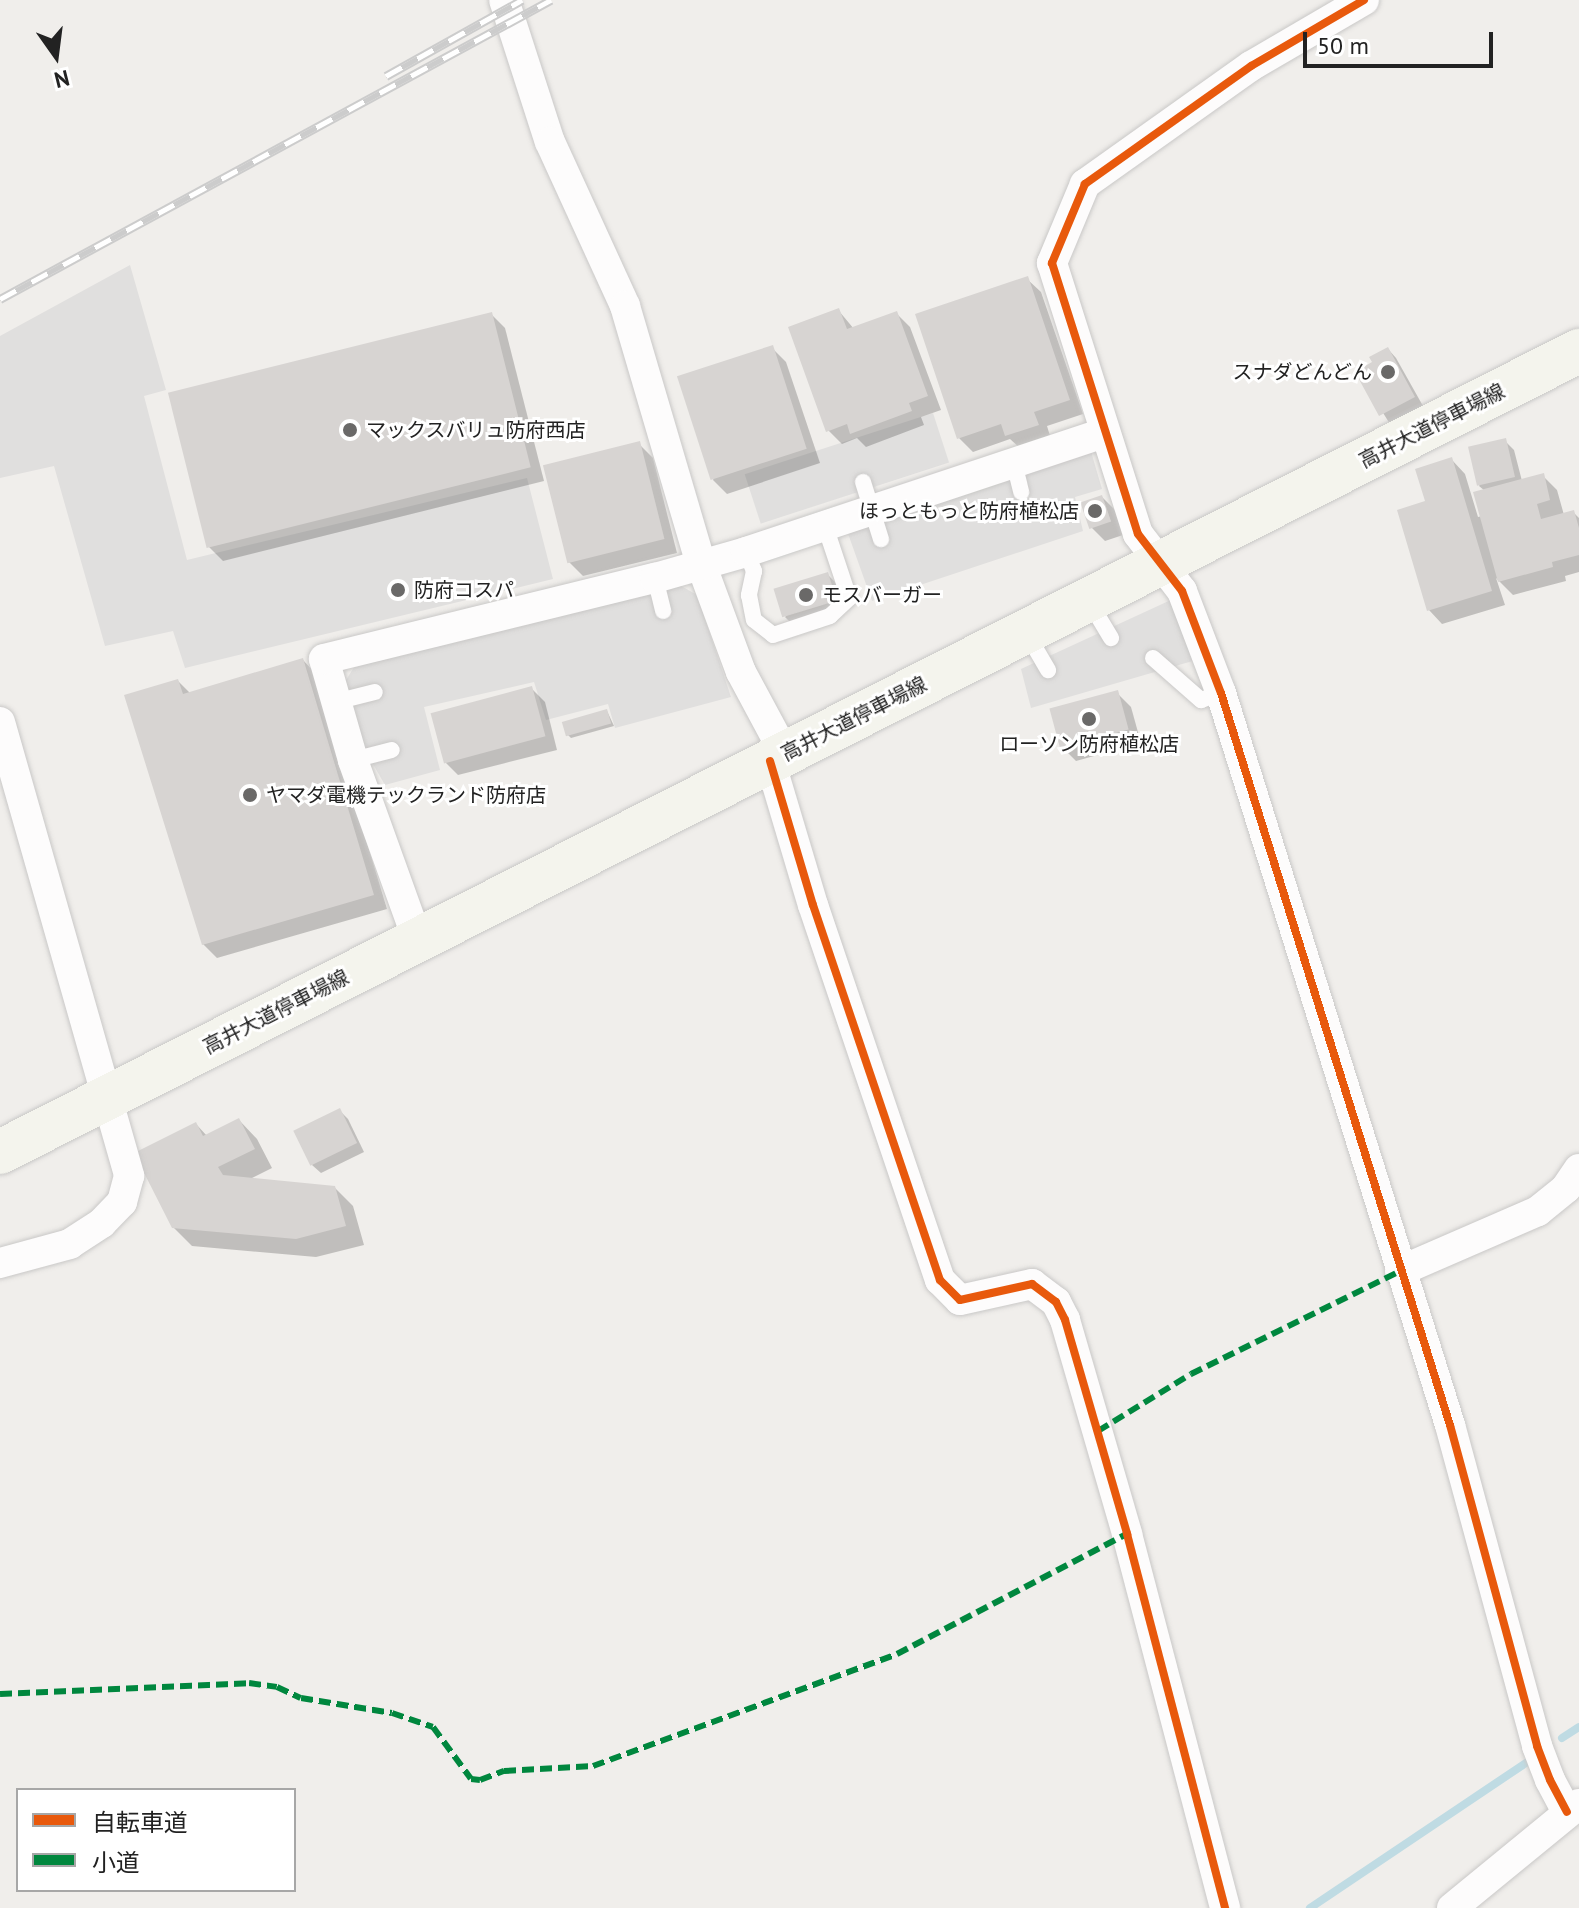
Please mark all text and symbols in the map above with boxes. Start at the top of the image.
north arrow [16,16,96,96]
scale bar [1307,16,1497,66]
text: 50 m [1317,30,1369,61]
text: N [51,64,72,95]
place label: スナダどんどん [1232,360,1372,384]
marker: スナダどんどん [1379,363,1397,381]
street label: 高井大道停車場線 [1355,379,1509,473]
place label: マックスバリュ防府西店 [366,418,586,442]
marker: マックスバリュ防府西店 [341,421,359,439]
place label: ほっともっと防府植松店 [859,499,1079,523]
marker: ほっともっと防府植松店 [1086,502,1104,520]
place label: 防府コスパ [414,578,514,602]
marker: 防府コスパ [389,581,407,599]
place label: モスバーガー [822,583,942,607]
marker: モスバーガー [797,586,815,604]
street label: 高井大道停車場線 [777,672,931,766]
marker: ローソン防府植松店 [1080,710,1098,728]
place label: ローソン防府植松店 [999,732,1179,756]
place label: ヤマダ電機テックランド防府店 [266,783,546,807]
marker: ヤマダ電機テックランド防府店 [241,786,259,804]
street label: 高井大道停車場線 [199,965,353,1059]
legend [16,1788,296,1892]
text: 自転車道 [92,1807,188,1838]
text: 小道 [92,1847,140,1878]

